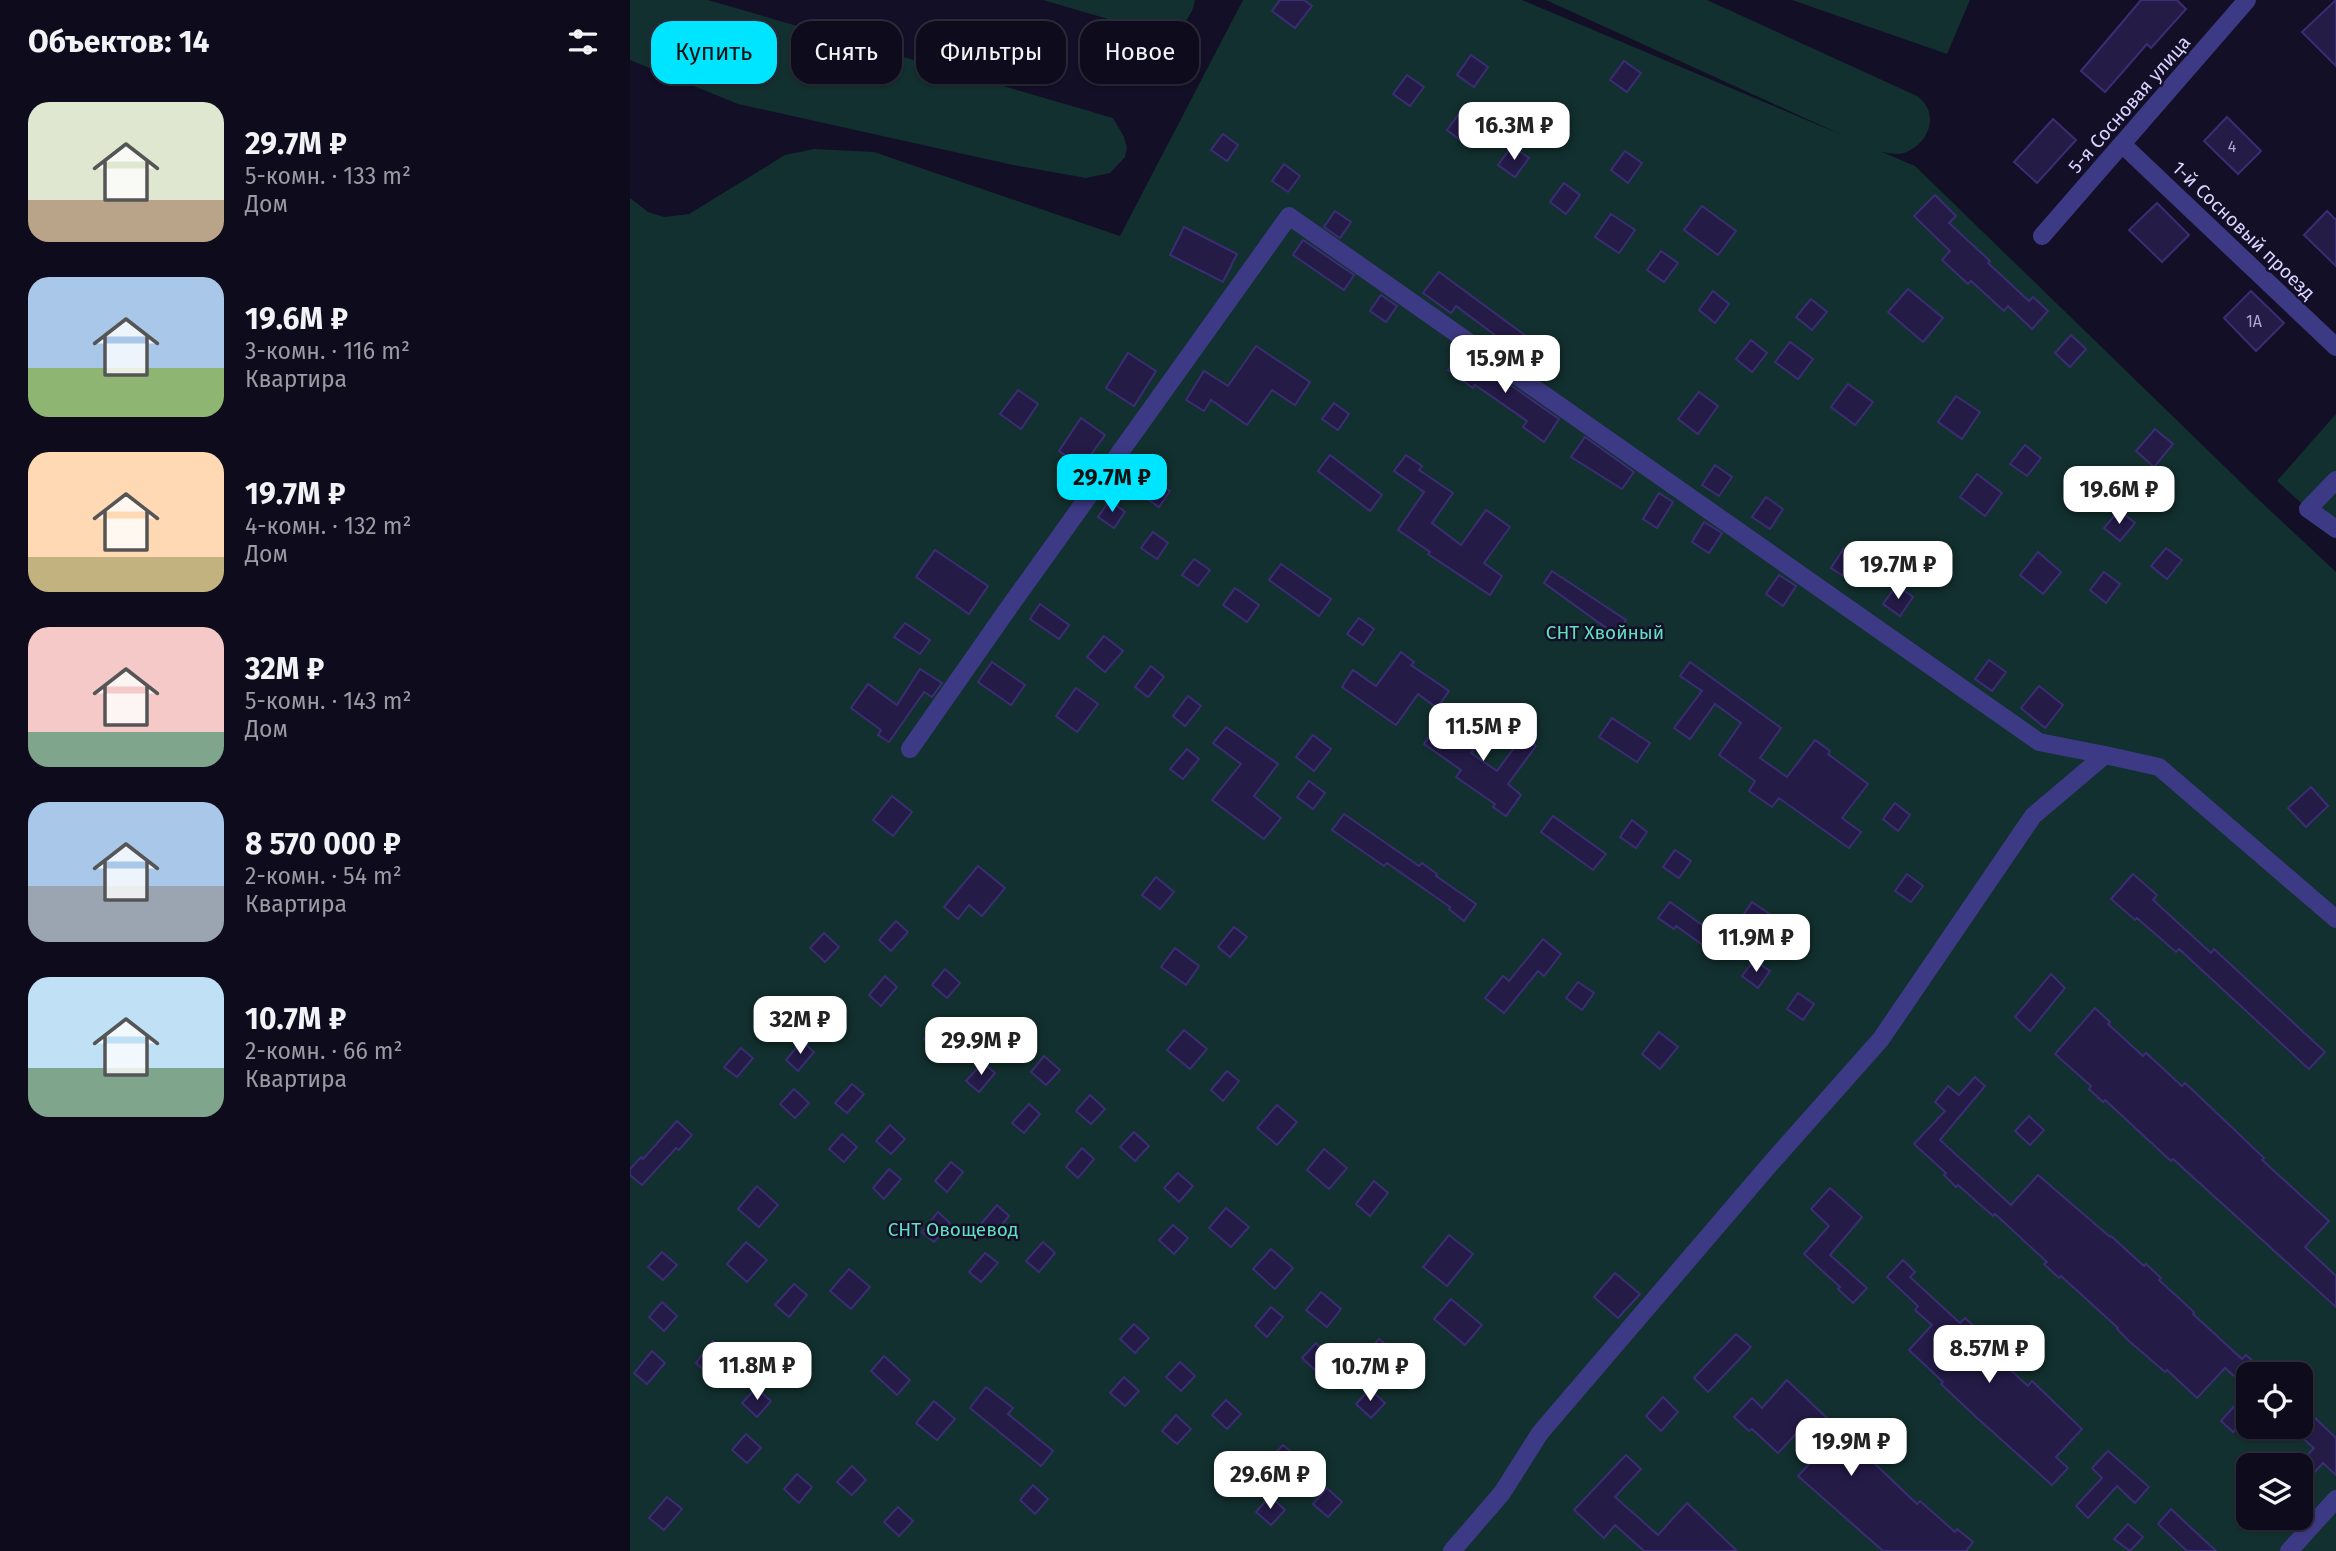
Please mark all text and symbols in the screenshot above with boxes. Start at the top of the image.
chip: Купить [651,21,777,84]
chip: Снять [791,21,902,84]
chip: Фильтры [916,21,1066,84]
chip: Новое [1080,21,1199,84]
icon: filters [564,23,602,61]
text: Объектов: 14 [28,24,210,60]
street label: 5-я Сосновая улица [2063,31,2195,178]
pin: 16.3M ₽ [1449,102,1579,162]
text: 16.3M ₽ [1475,111,1553,139]
text: 29.7M ₽ [245,126,347,162]
icon: home [84,130,168,214]
house number: 4 [2228,137,2237,156]
street label: 1-й Сосновый проезд [2167,156,2320,304]
text: 5-комн. · 133 m² [245,162,411,190]
text: Дом [245,190,288,218]
text: 19.6M ₽ [245,301,348,337]
icon: home [84,305,168,389]
house number: 1А [2246,312,2263,331]
pin: 15.9M ₽ [1440,336,1570,395]
text: 3-комн. · 116 m² [245,337,410,365]
text: 15.9M ₽ [1466,344,1544,372]
text: Квартира [245,365,347,393]
pin: 29.7M ₽ [1047,454,1177,514]
text: 29.7M ₽ [1073,463,1151,491]
pin: 19.6M ₽ [2054,466,2184,526]
text: 19.6M ₽ [2079,475,2159,503]
text: 19.7M ₽ [245,476,346,512]
icon: home [84,480,168,564]
text: 4-комн. · 132 m² [245,512,411,540]
text: Дом [245,540,288,568]
pin: 19.7M ₽ [1833,542,1963,601]
text: 19.7M ₽ [1859,550,1937,578]
park label: СНТ Хвойный [1546,621,1664,644]
text: 32M ₽ [245,651,324,687]
icon: home [84,655,168,739]
text: 5-комн. · 143 m² [245,687,411,715]
pin: 11.5M ₽ [1418,704,1548,763]
text: 11.5M ₽ [1445,712,1521,740]
text: Дом [245,715,288,743]
text: 8 570 000 ₽ [245,826,401,862]
icon: home [84,830,168,914]
text: 2-комн. · 54 m² [245,862,402,890]
text: Квартира [245,890,347,918]
pin: 11.9M ₽ [1691,914,1821,974]
text: 11.9M ₽ [1718,923,1794,951]
pin: 32M ₽ [751,996,849,1056]
text: 10.7M ₽ [245,1001,346,1037]
icon: home [84,1005,168,1089]
text: 32M ₽ [770,1005,830,1033]
pin: 29.9M ₽ [916,1018,1046,1077]
text: 29.9M ₽ [941,1026,1021,1054]
text: 2-комн. · 66 m² [245,1037,403,1065]
text: Квартира [245,1065,347,1093]
park label: СНТ Овощевод [888,1218,1018,1241]
pin: 8.57M ₽ [1924,1326,2054,1385]
text: 8.57M ₽ [1950,1334,2028,1362]
pin: 11.8M ₽ [692,1342,822,1402]
pin: 10.7M ₽ [1305,1344,1435,1403]
text: 11.8M ₽ [718,1351,796,1379]
text: 10.7M ₽ [1331,1352,1409,1380]
map controls [2236,1362,2313,1530]
button: locate [2236,1362,2313,1439]
pin: 19.9M ₽ [1786,1418,1916,1478]
text: 19.9M ₽ [1812,1427,1890,1455]
pin: 29.6M ₽ [1205,1452,1335,1511]
button: layers [2236,1453,2313,1530]
text: 29.6M ₽ [1230,1460,1310,1488]

